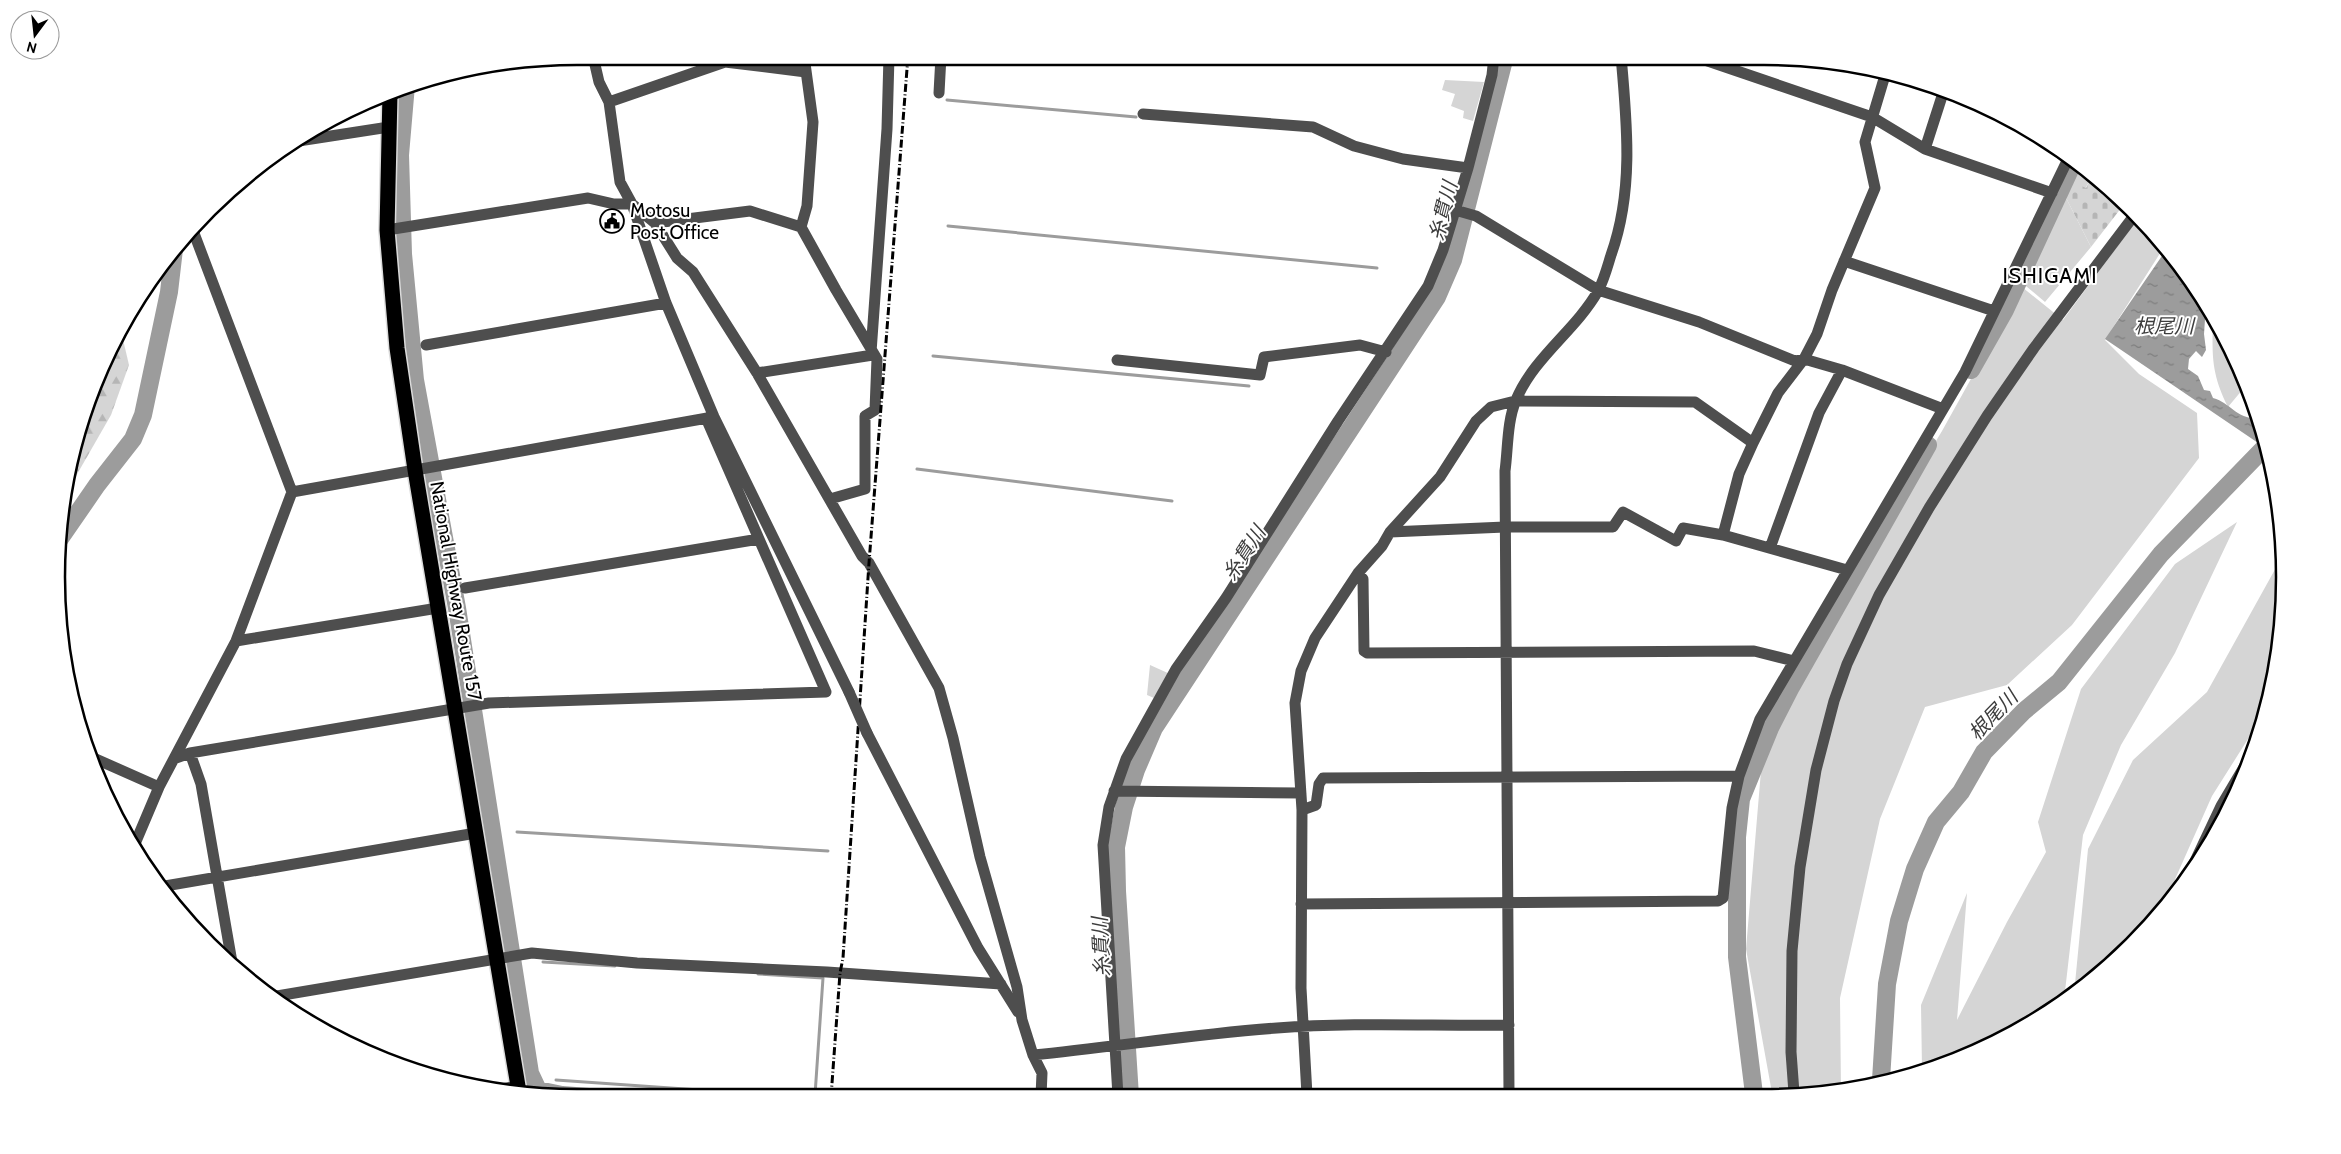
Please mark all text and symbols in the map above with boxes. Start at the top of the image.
north arrow [10,10,60,60]
text: N [25,38,39,58]
water label: 糸貫川 [1424,177,1462,243]
place label: Motosu Post Office [630,199,719,244]
public building icon: Motosu Post Office [599,208,625,234]
district label: ISHIGAMI [2002,263,2098,288]
water label: 根尾川 [2134,314,2196,338]
street label: National Highway Route 157 [425,479,487,703]
water label: 糸貫川 [1218,520,1271,585]
water label: 根尾川 [1964,684,2024,745]
water label: 糸貫川 [1087,914,1115,978]

